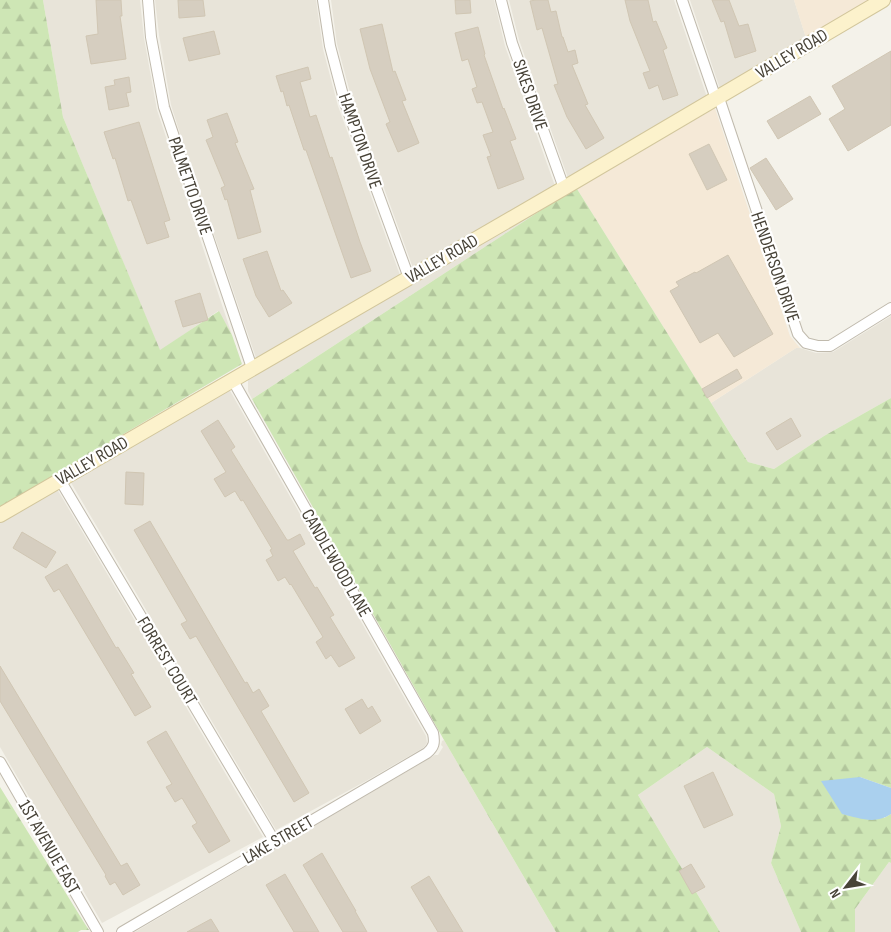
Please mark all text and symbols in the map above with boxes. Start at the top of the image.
street label: VALLEY ROAD [752,24,832,84]
street label: SIKES DRIVE [508,57,552,133]
street label: HAMPTON DRIVE [334,91,386,191]
street label: PALMETTO DRIVE [163,134,217,238]
street label: HENDERSON DRIVE [746,209,804,325]
street label: VALLEY ROAD [402,230,482,288]
street label: VALLEY ROAD [52,432,132,490]
street label: CANDLEWOOD LANE [297,505,375,621]
street label: FORREST COURT [132,613,202,709]
street label: 1ST AVENUE EAST [14,796,84,898]
street label: LAKE STREET [239,811,317,869]
north arrow [821,862,871,912]
text: N [826,886,844,901]

